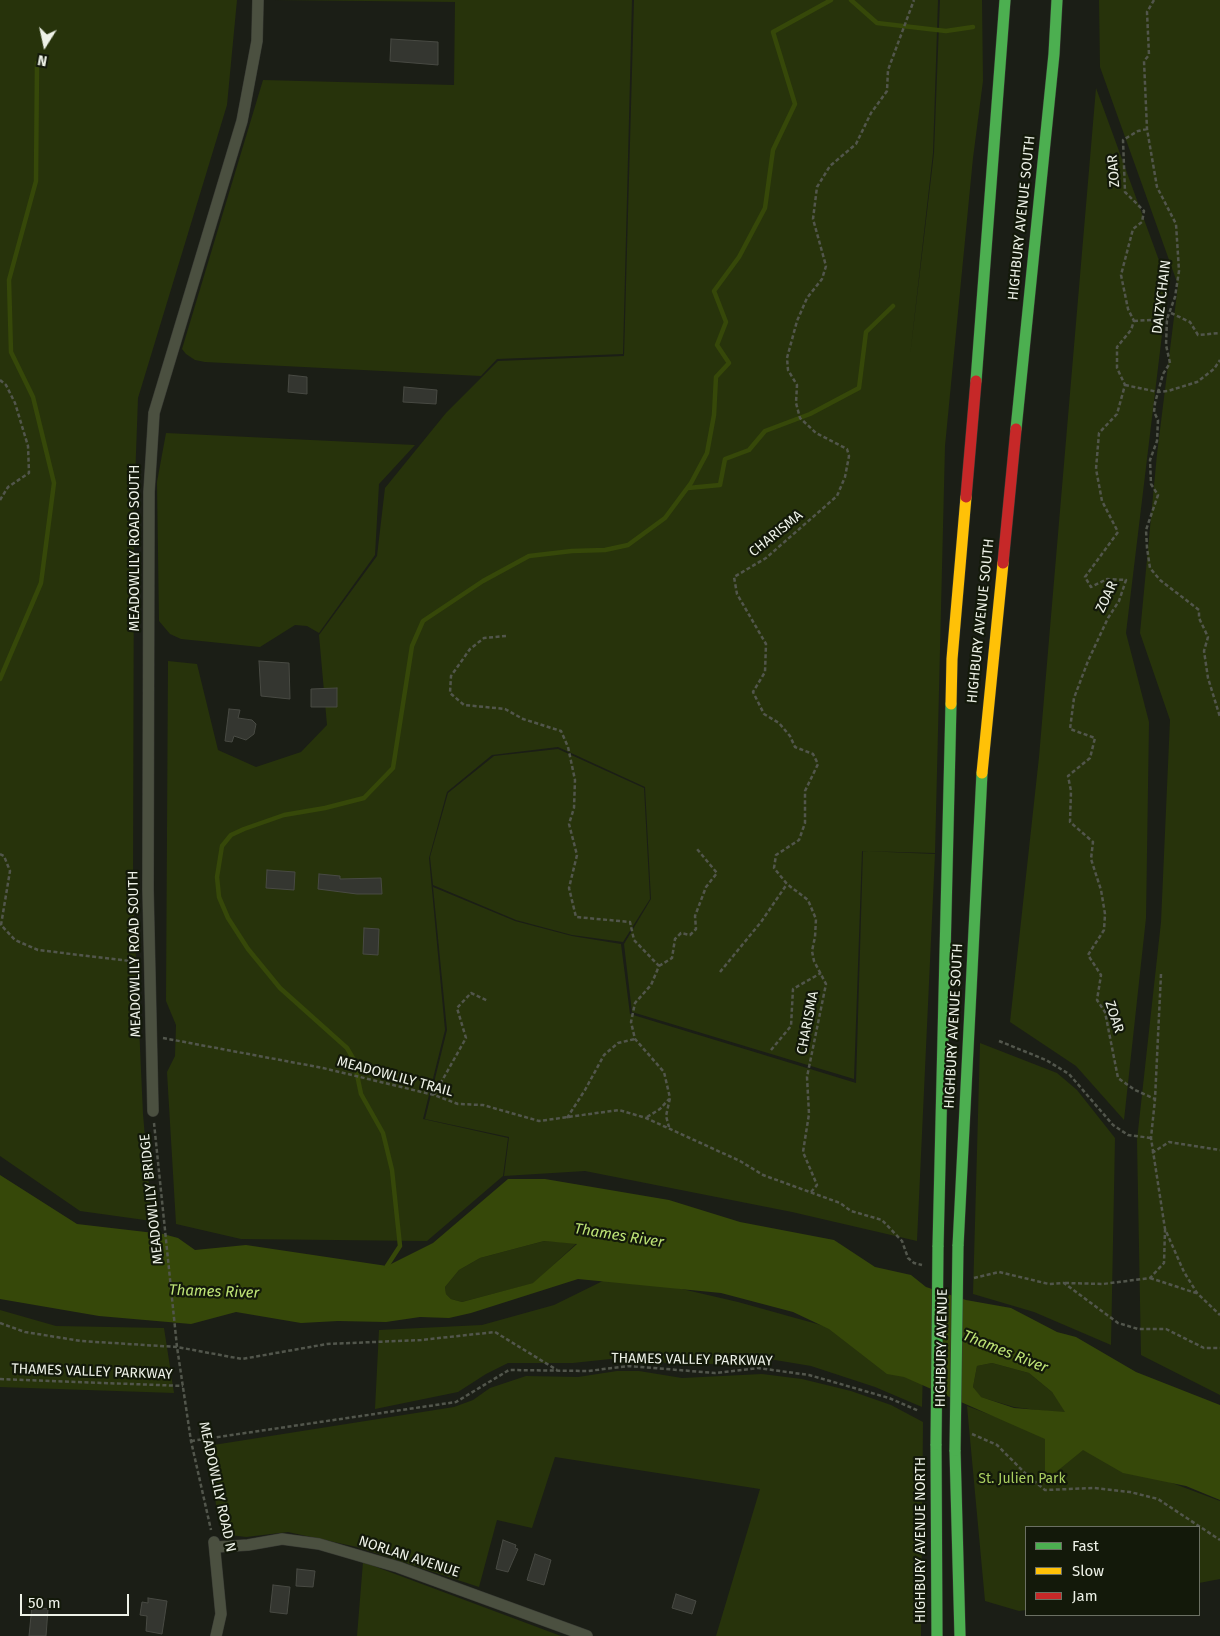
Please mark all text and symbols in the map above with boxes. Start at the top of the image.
north arrow [20,20,70,70]
text: N [36,51,48,69]
street label: HIGHBURY AVENUE SOUTH [1005,135,1039,301]
street label: ZOAR [1104,154,1124,188]
street label: DAIZYCHAIN [1149,259,1175,335]
street label: MEADOWLILY ROAD SOUTH [127,465,143,631]
street label: CHARISMA [746,507,806,561]
street label: HIGHBURY AVENUE SOUTH [964,538,998,704]
street label: ZOAR [1092,578,1122,616]
street label: MEADOWLILY ROAD SOUTH [125,870,145,1038]
street label: HIGHBURY AVENUE SOUTH [941,943,967,1109]
street label: CHARISMA [794,990,822,1056]
street label: ZOAR [1101,999,1127,1035]
street label: MEADOWLILY TRAIL [335,1053,455,1101]
street label: MEADOWLILY BRIDGE [137,1133,167,1265]
water label: Thames River [573,1220,665,1252]
water label: Thames River [169,1281,259,1303]
street label: HIGHBURY AVENUE [933,1289,951,1407]
water label: Thames River [960,1327,1050,1377]
street label: THAMES VALLEY PARKWAY [611,1350,773,1370]
street label: THAMES VALLEY PARKWAY [11,1361,173,1383]
street label: MEADOWLILY ROAD N [195,1420,239,1554]
street label: HIGHBURY AVENUE NORTH [913,1457,929,1623]
park label: St. Julien Park [978,1471,1066,1487]
legend [1025,1526,1200,1616]
street label: NORLAN AVENUE [356,1533,462,1581]
text: Fast [1072,1537,1099,1555]
text: Slow [1072,1562,1104,1580]
scale bar [22,1584,131,1616]
text: Jam [1072,1587,1098,1605]
text: 50 m [28,1594,61,1612]

